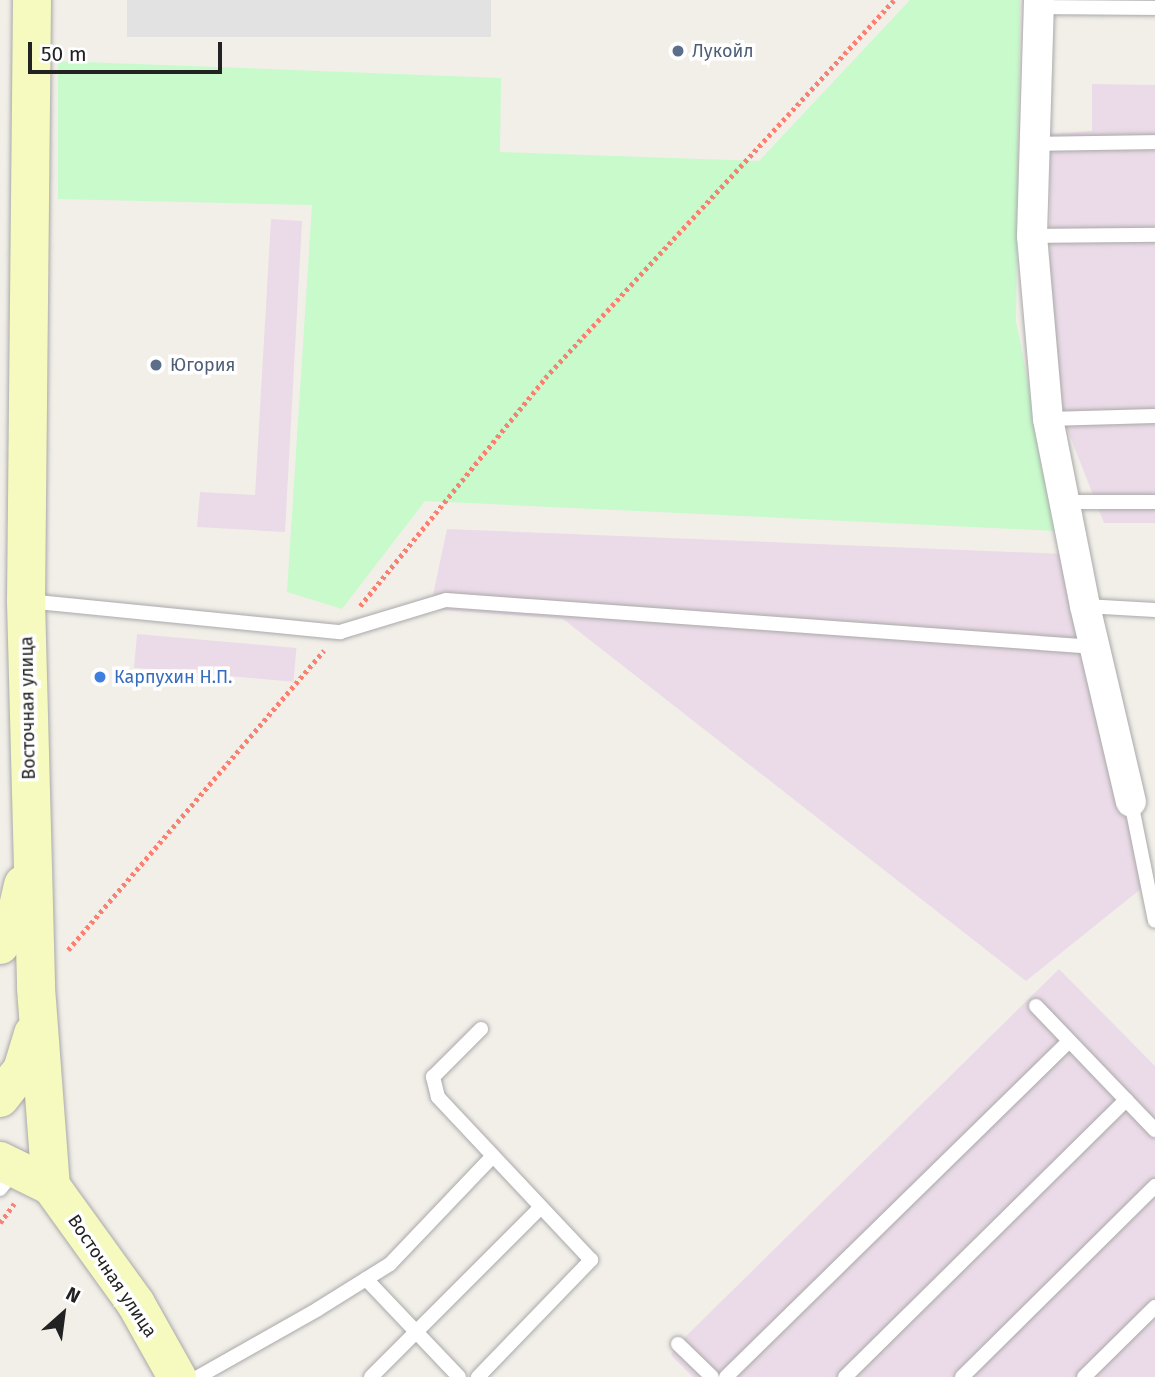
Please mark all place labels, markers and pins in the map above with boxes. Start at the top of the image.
place label: Лукойл [692,40,754,62]
marker: Лукойл [670,43,686,59]
place label: Югория [170,354,235,376]
marker: Югория [148,357,164,373]
place label: Карпухин Н.П. [114,666,232,688]
marker: Карпухин Н.П. [92,669,108,685]

